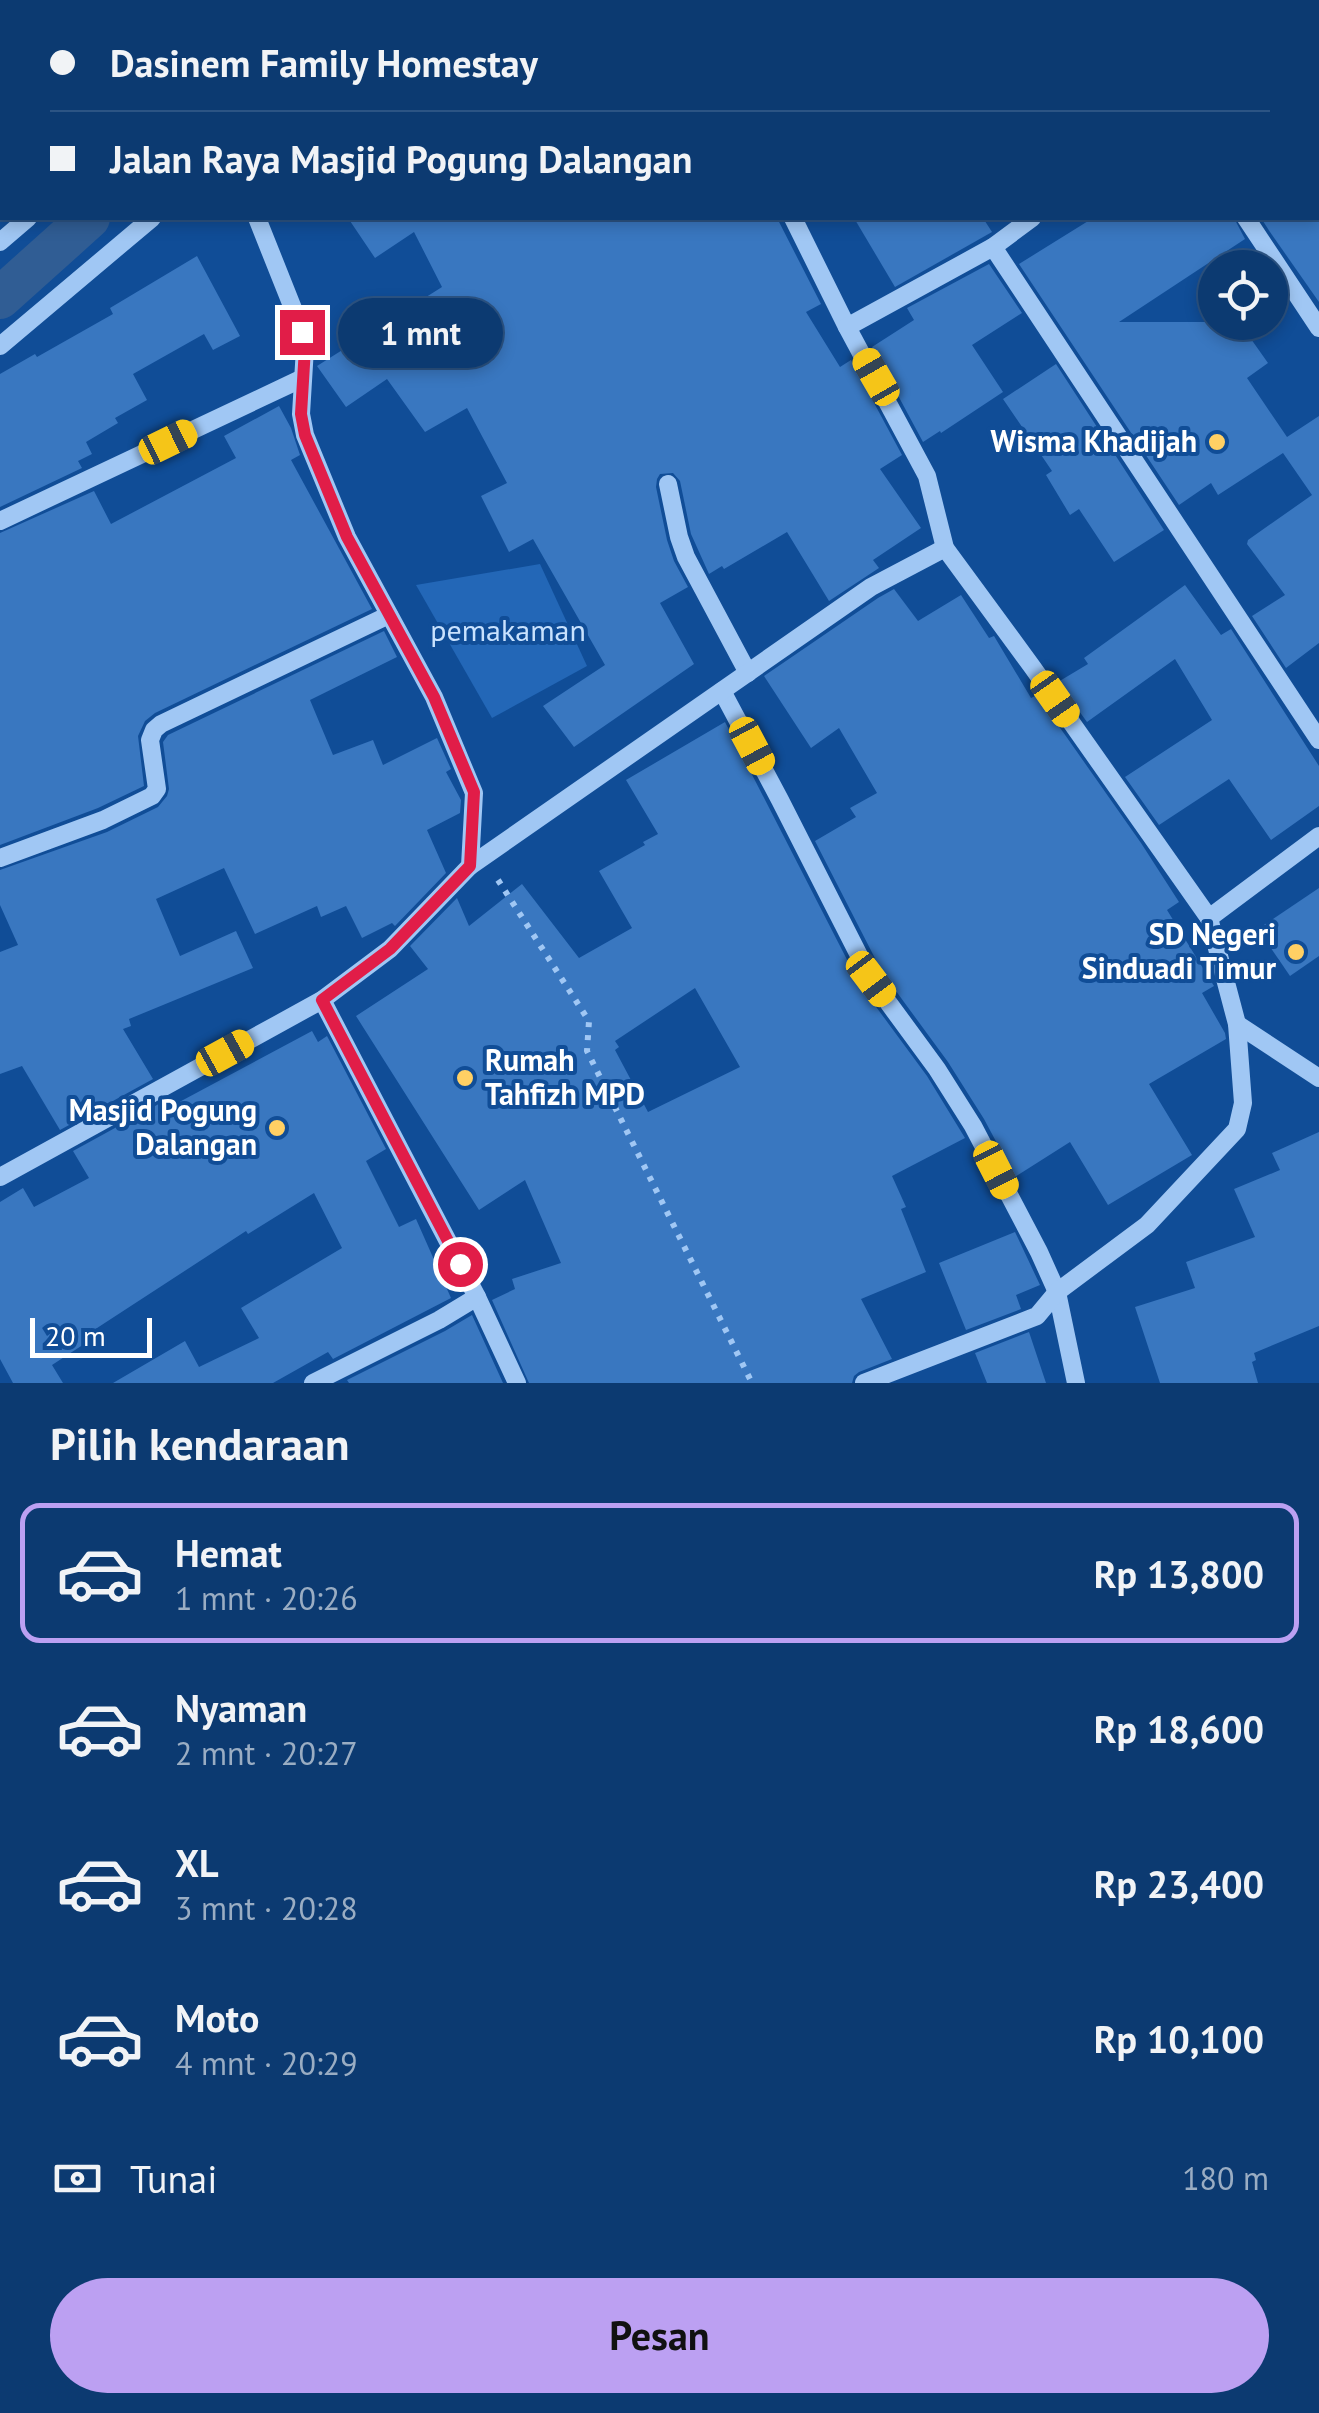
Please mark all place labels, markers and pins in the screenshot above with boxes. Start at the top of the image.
place label: Wisma Khadijah [990,421,1197,460]
marker: Wisma Khadijah [1206,431,1228,453]
place label: SD Negeri Sinduadi Timur [1082,914,1276,987]
marker: SD Negeri Sinduadi Timur [1285,941,1307,963]
place label: Rumah Tahfizh MPD [485,1040,645,1113]
marker: Rumah Tahfizh MPD [454,1067,476,1089]
place label: Masjid Pogung Dalangan [69,1090,257,1163]
marker: Masjid Pogung Dalangan [266,1117,288,1139]

